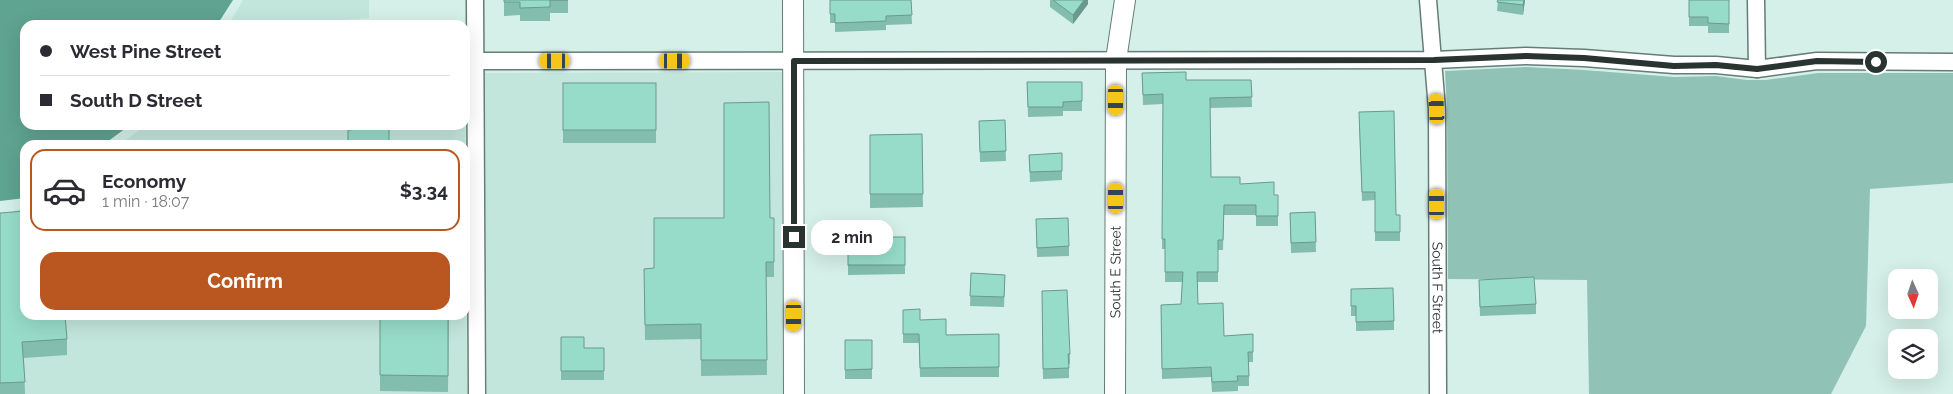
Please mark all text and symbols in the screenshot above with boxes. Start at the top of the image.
text: West Pine Street [70,40,221,62]
route start [1865,51,1887,73]
car [540,54,570,69]
car [660,54,690,69]
car [1108,85,1123,115]
text: South D Street [70,89,202,111]
car [1428,94,1445,124]
icon: car [42,168,87,213]
text: Economy [102,170,186,192]
text: $3.34 [400,179,448,201]
car [1108,183,1123,213]
car [1429,189,1444,219]
text: 1 min · 18:07 [102,192,189,211]
callout: 2 min [812,220,894,254]
street label: South E Street [1107,225,1124,318]
route end [783,226,805,248]
text: 2 min [831,228,873,247]
street label: South F Street [1429,242,1446,334]
button: Confirm [40,252,450,310]
north arrow [1888,269,1938,319]
map controls [1888,269,1938,379]
car [786,301,801,331]
button: layers [1888,329,1938,379]

